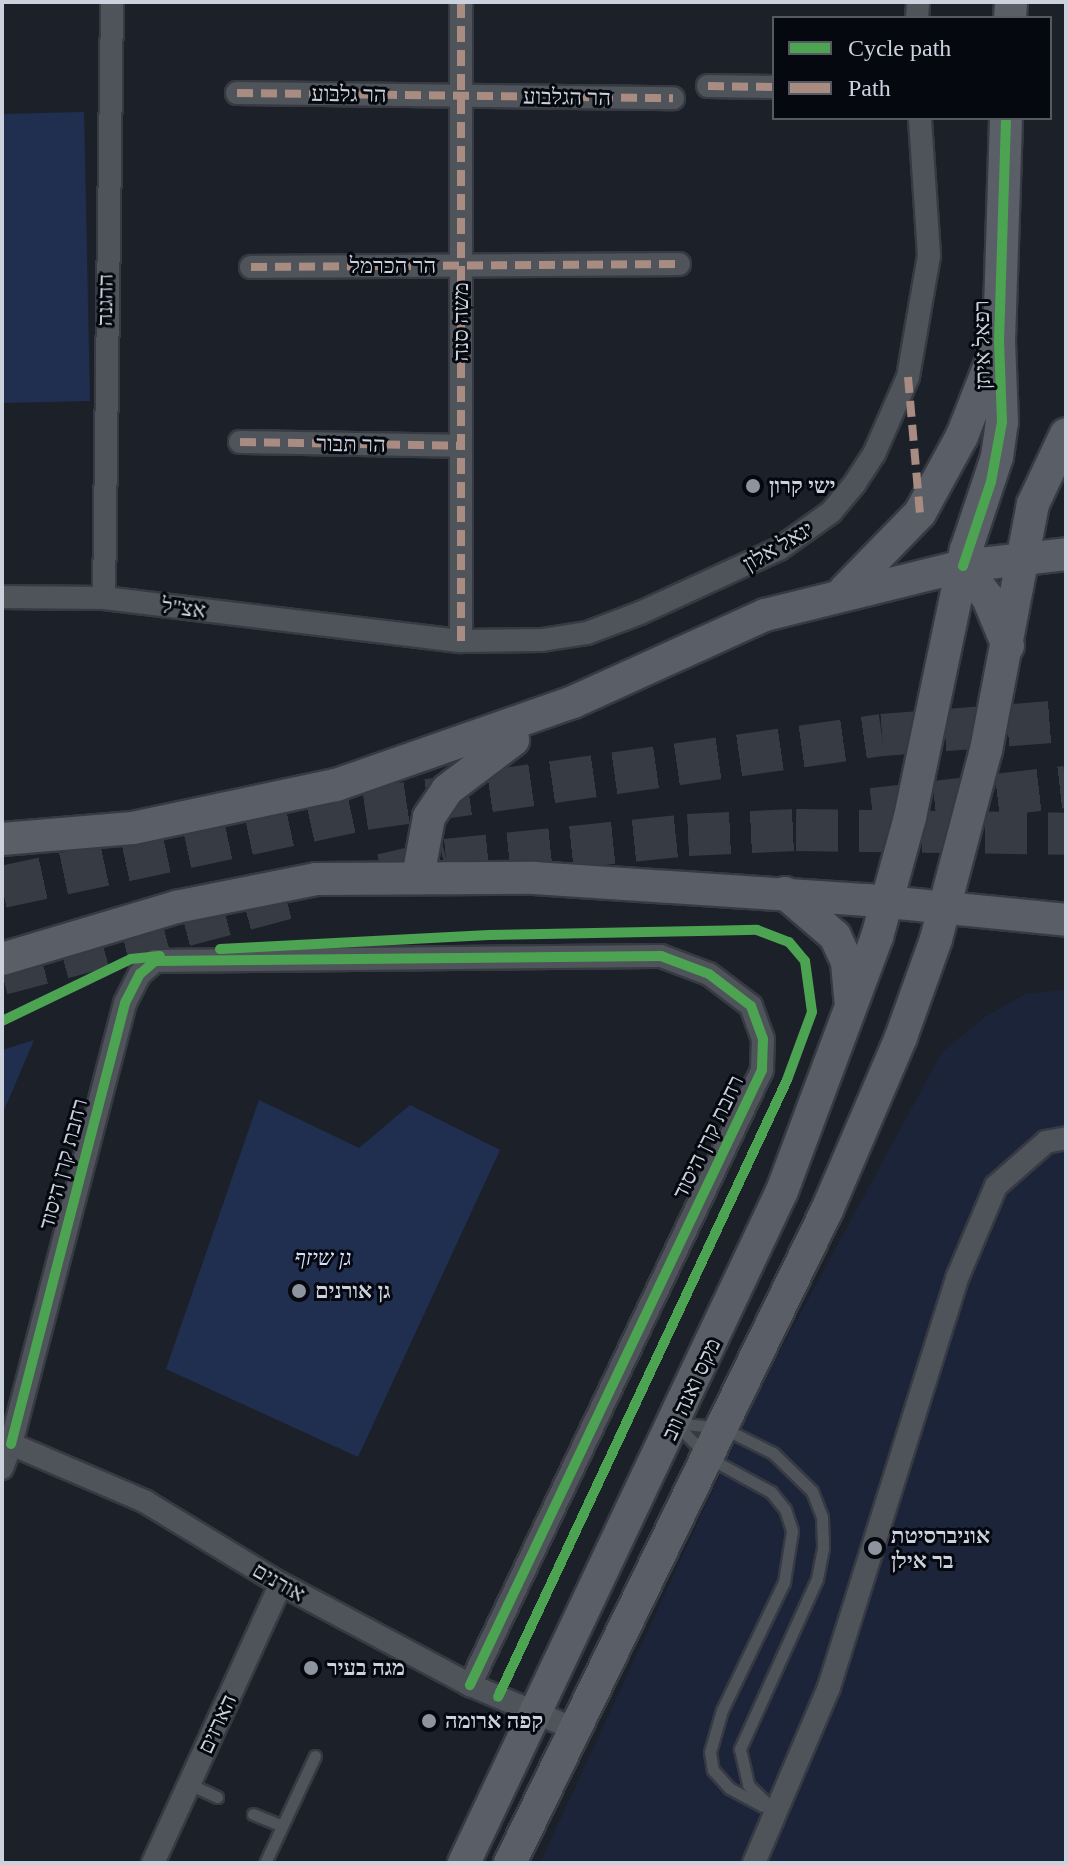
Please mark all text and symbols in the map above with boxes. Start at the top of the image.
legend [772,16,1052,120]
text: Cycle path [848,35,951,61]
text: Path [848,75,891,101]
street label: הר גלבוע [311,80,387,108]
street label: הר הגלבוע [523,83,611,111]
street label: הר הכרמל [350,253,436,279]
street label: ההגנה [91,274,119,326]
street label: משה סנה [448,282,474,362]
street label: רפאל איתן [968,300,996,390]
street label: הר תבור [316,430,386,458]
place label: ישי קרון [769,473,835,499]
marker: ישי קרון [744,477,762,495]
street label: יגאל אלון [738,515,818,577]
street label: אצ"ל [161,592,207,624]
street label: רחבת קרן היסוד [667,1071,749,1203]
street label: רחבת קרן היסוד [33,1096,93,1232]
park label: גן שיזף [294,1245,352,1271]
place label: גן אורנים [315,1278,391,1304]
marker: גן אורנים [290,1282,308,1300]
street label: מקס ואנה ווב [656,1334,726,1444]
place label: אוניברסיטת בר אילן [891,1522,990,1574]
marker: אוניברסיטת בר אילן [866,1539,884,1557]
street label: אורנים [248,1556,310,1608]
place label: מגה בעיר [327,1655,405,1681]
marker: מגה בעיר [302,1659,320,1677]
street label: הארזים [192,1690,242,1758]
place label: קפה ארומה [445,1708,543,1734]
marker: קפה ארומה [420,1712,438,1730]

